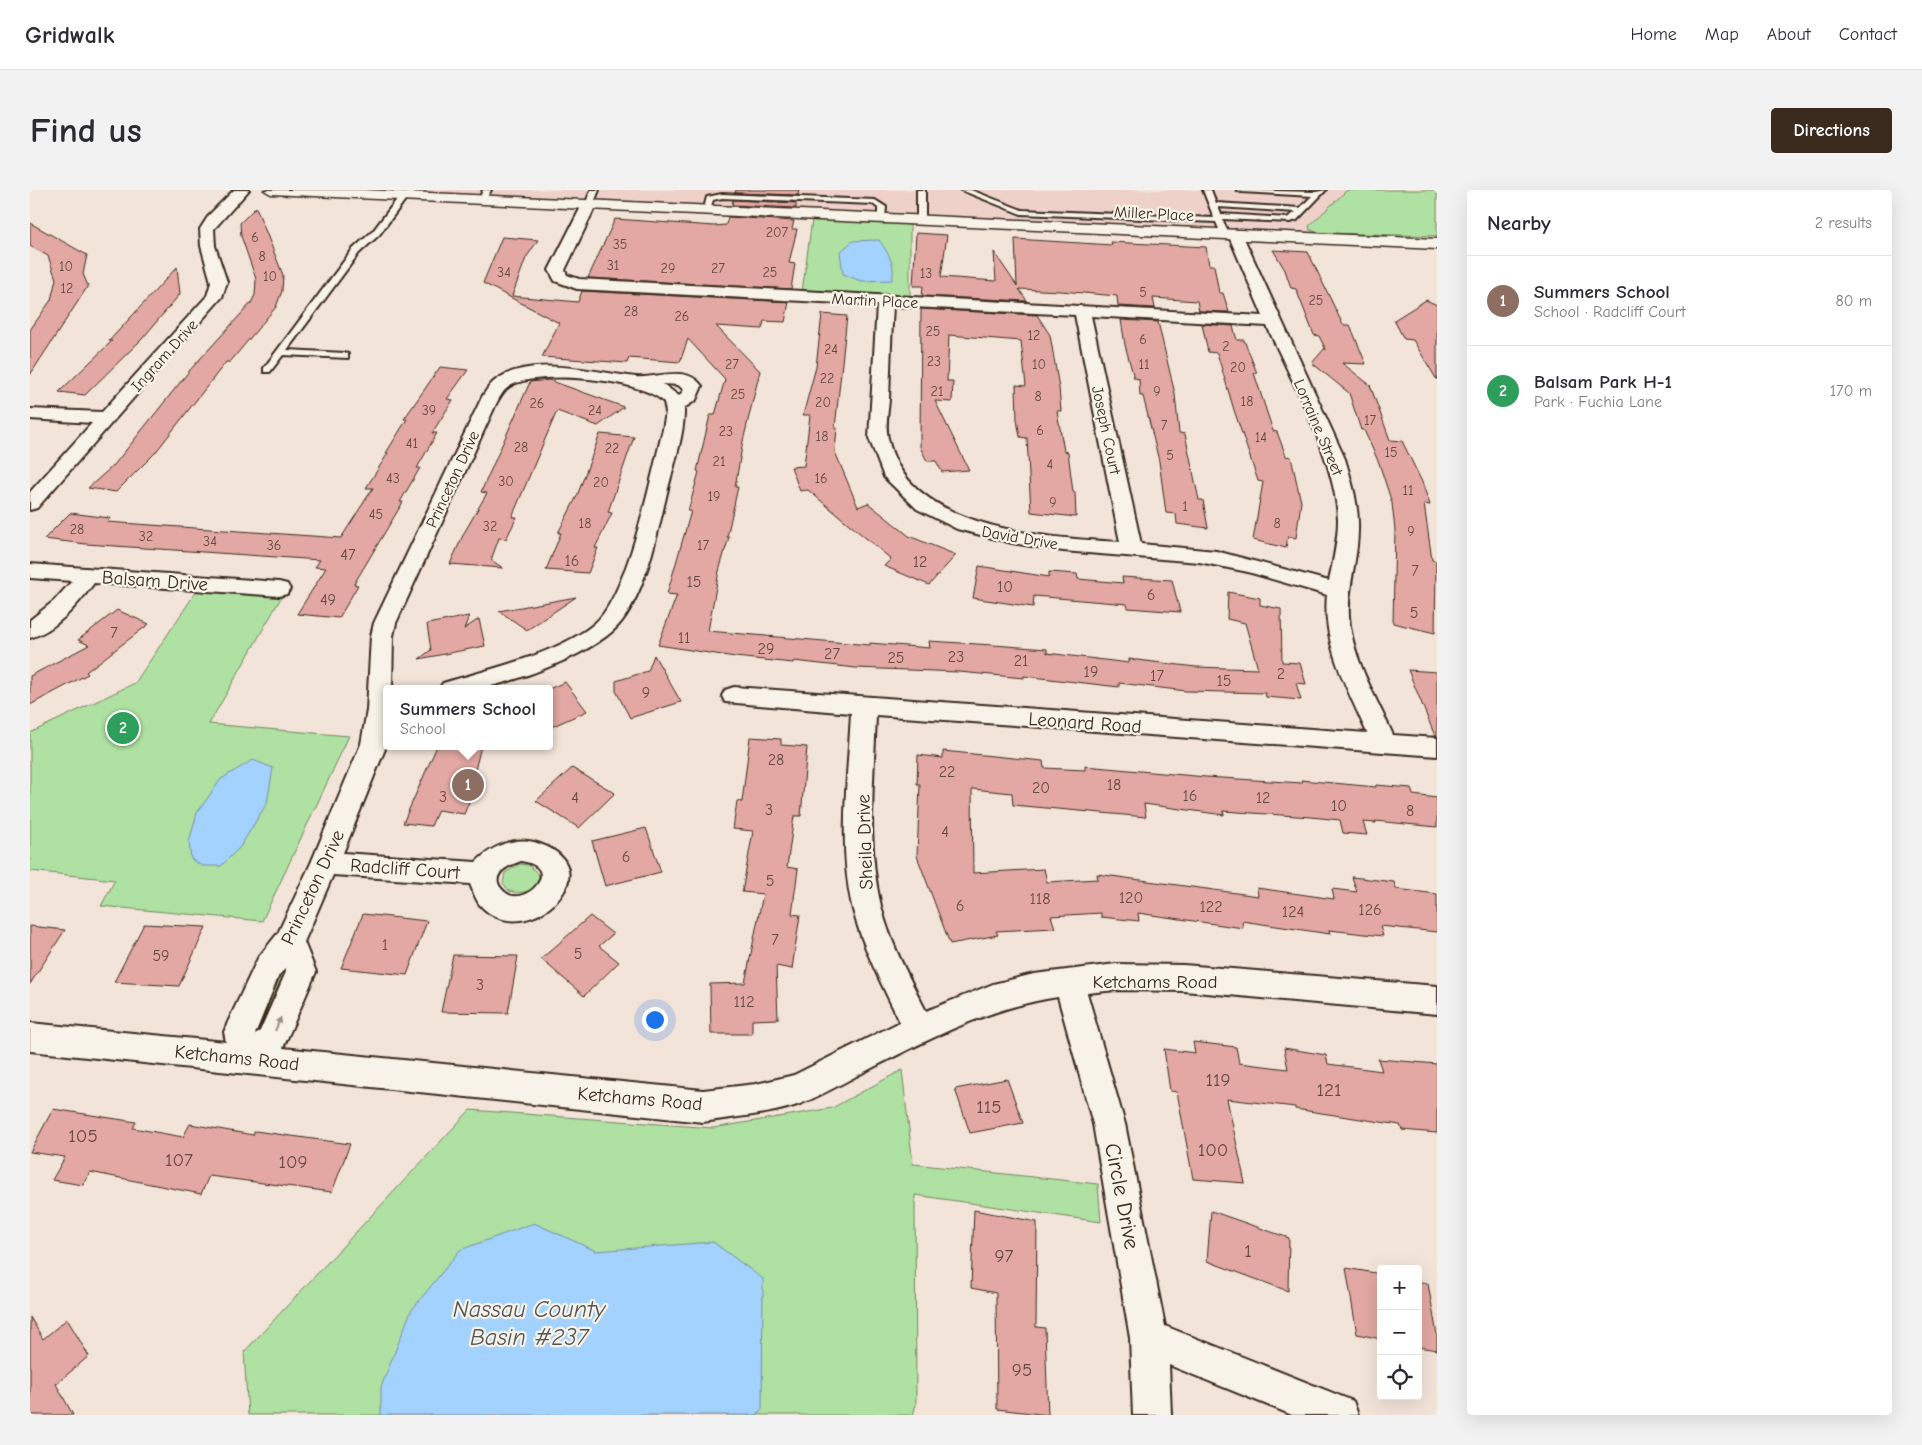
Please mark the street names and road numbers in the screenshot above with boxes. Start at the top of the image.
street label: Miller Place [1113,203,1194,225]
street label: Martin Place [831,290,919,312]
street label: Ingram Drive [128,316,202,395]
street label: Lorraine Street [1290,377,1347,479]
street label: Joseph Court [1088,384,1124,477]
street label: Princeton Drive [423,428,483,531]
street label: David Drive [980,522,1059,554]
street label: Balsam Drive [101,566,209,596]
street label: Leonard Road [1028,708,1142,738]
street label: Sheila Drive [852,794,878,890]
street label: Princeton Drive [277,826,349,948]
street label: Radcliff Court [349,854,461,884]
street label: Ketchams Road [1092,971,1218,993]
street label: Ketchams Road [173,1041,300,1075]
street label: Ketchams Road [577,1083,703,1115]
street label: Circle Drive [1099,1141,1145,1252]

